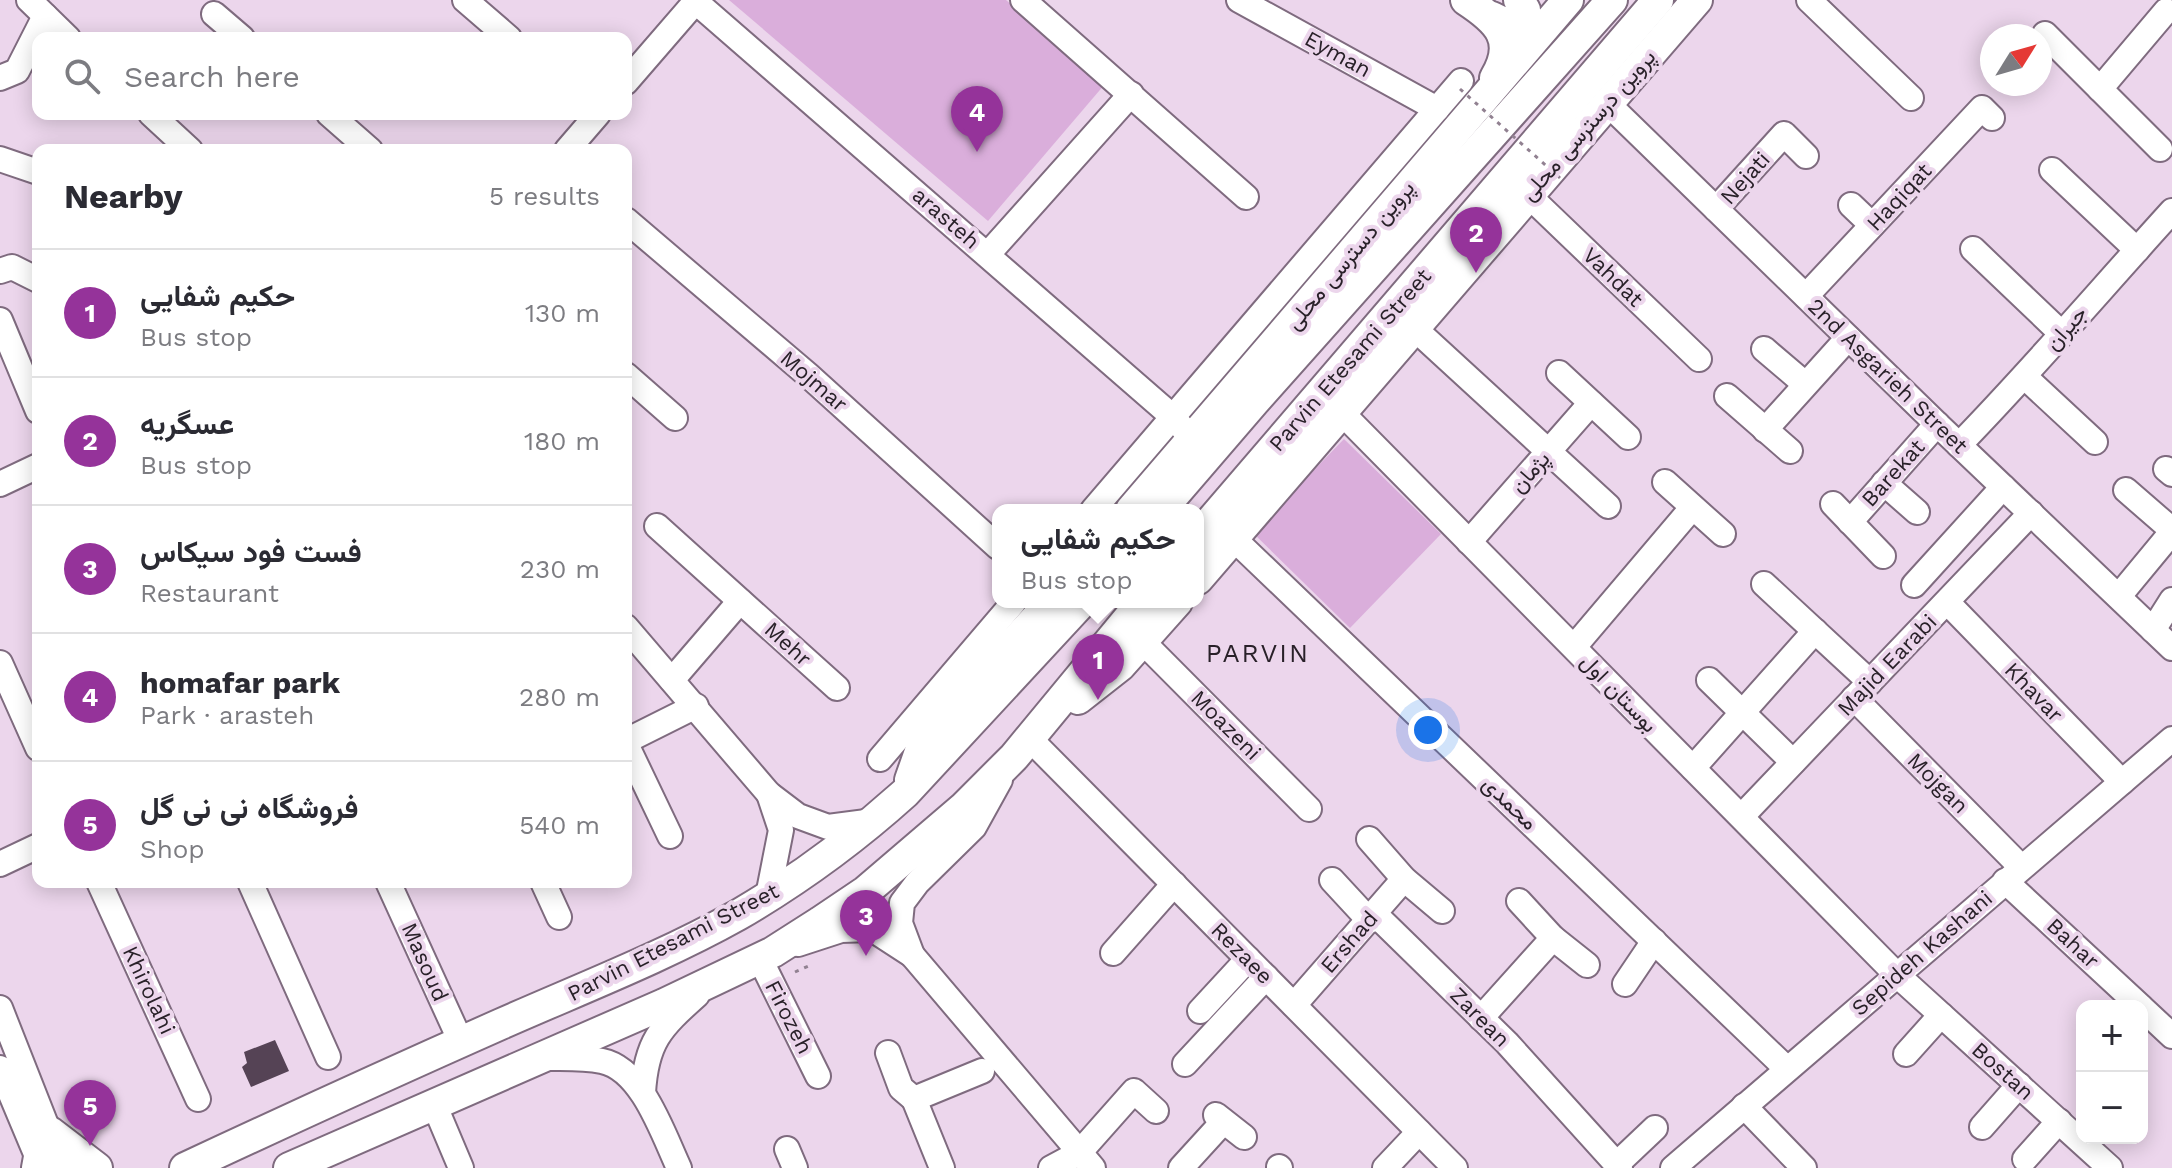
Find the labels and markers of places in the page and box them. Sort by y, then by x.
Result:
pin: 4 [951,86,1003,152]
pin: 2 [1450,207,1502,273]
pin: 1 [1072,634,1124,700]
pin: 3 [840,890,892,956]
pin: 5 [64,1080,116,1146]

